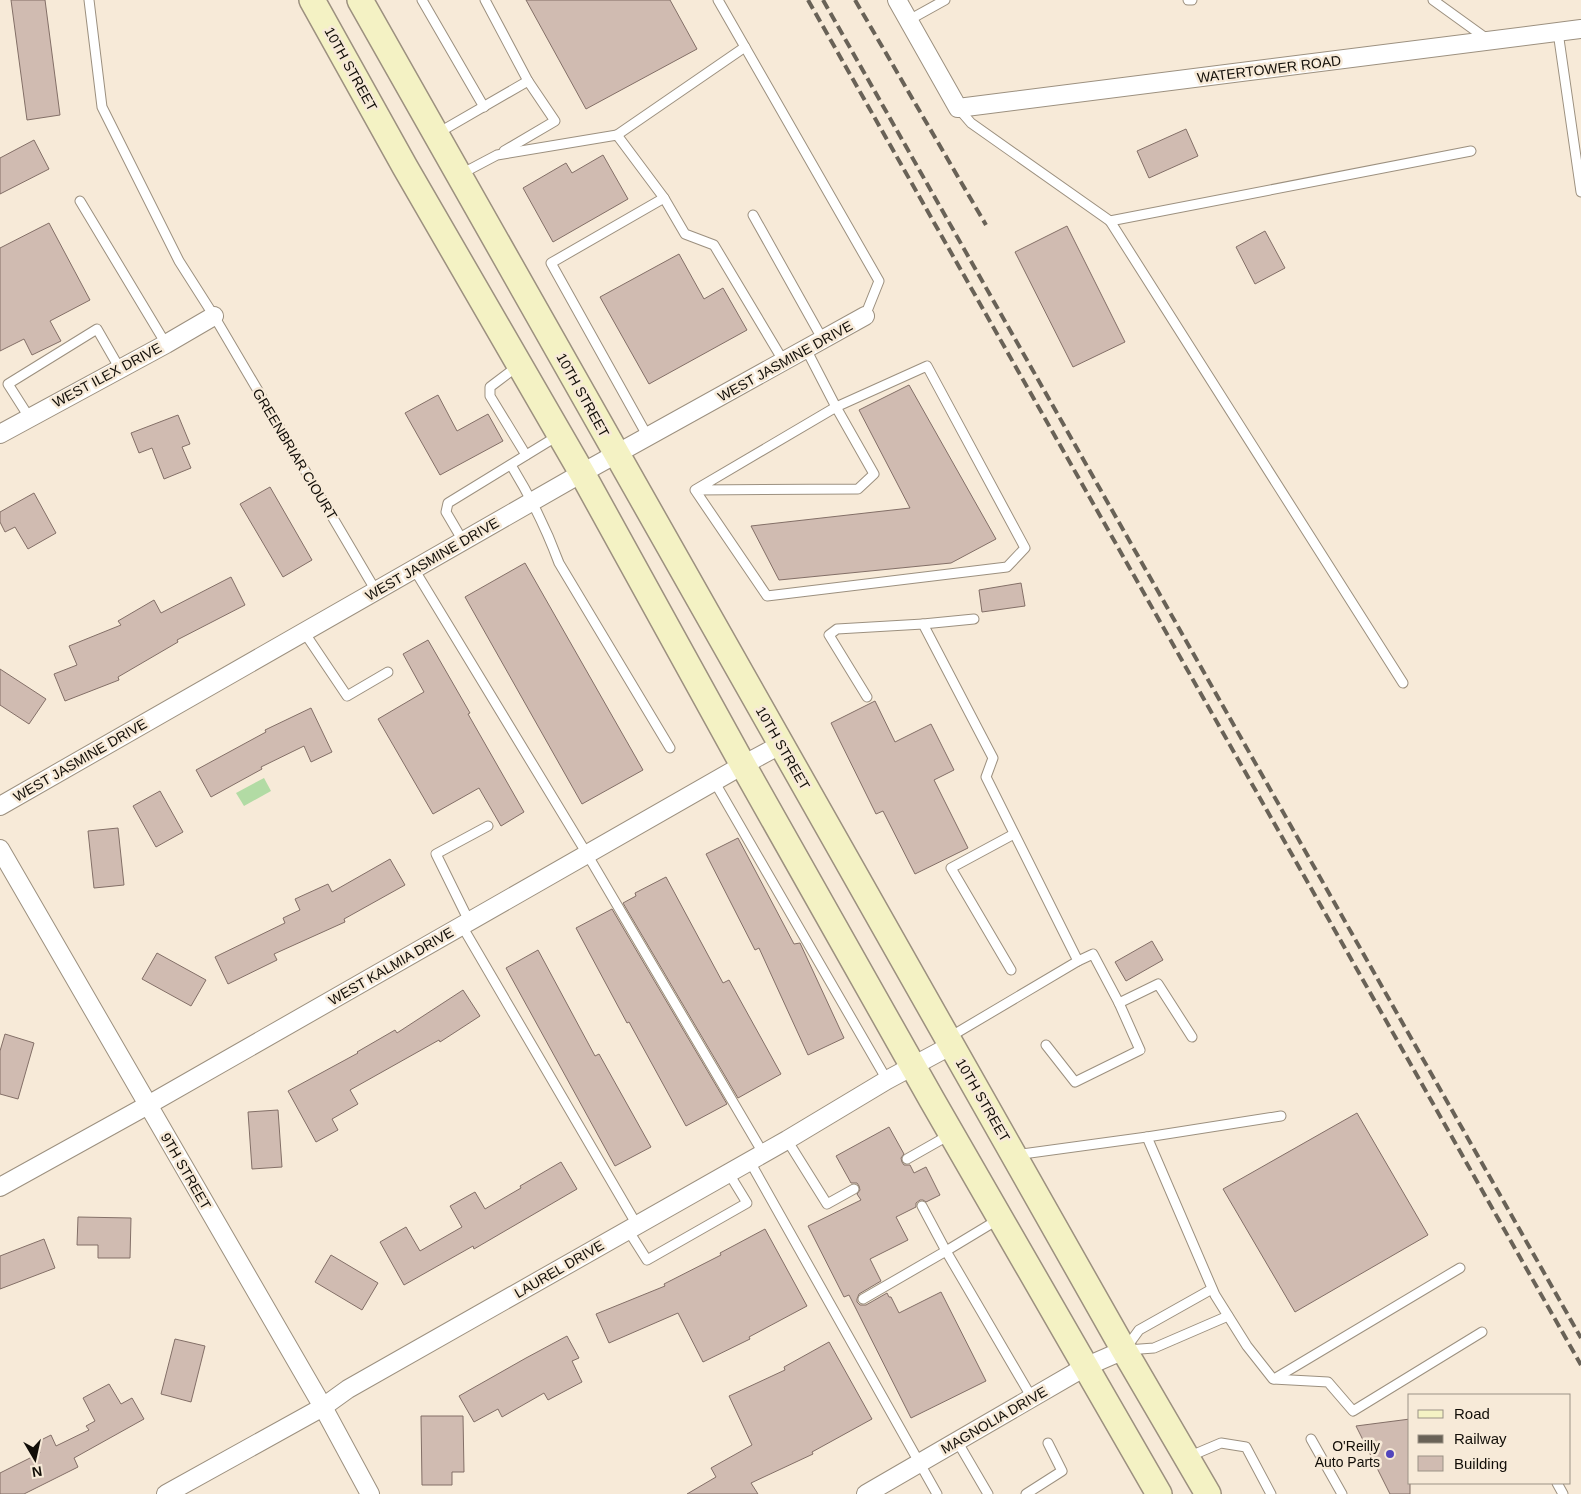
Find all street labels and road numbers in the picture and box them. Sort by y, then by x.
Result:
street label: 10TH STREET [321,24,381,114]
street label: WATERTOWER ROAD [1196,52,1342,86]
street label: WEST JASMINE DRIVE [715,317,855,405]
street label: WEST ILEX DRIVE [50,340,164,410]
street label: 10TH STREET [553,350,613,440]
street label: GREENBRIAR CIOURT [250,386,341,523]
street label: WEST JASMINE DRIVE [362,514,502,604]
street label: 10TH STREET [753,704,813,793]
street label: WEST JASMINE DRIVE [10,715,150,805]
street label: WEST KALMIA DRIVE [326,924,456,1008]
street label: 10TH STREET [953,1056,1013,1145]
street label: 9TH STREET [158,1130,215,1212]
street label: LAUREL DRIVE [511,1237,607,1301]
street label: MAGNOLIA DRIVE [938,1383,1050,1457]

